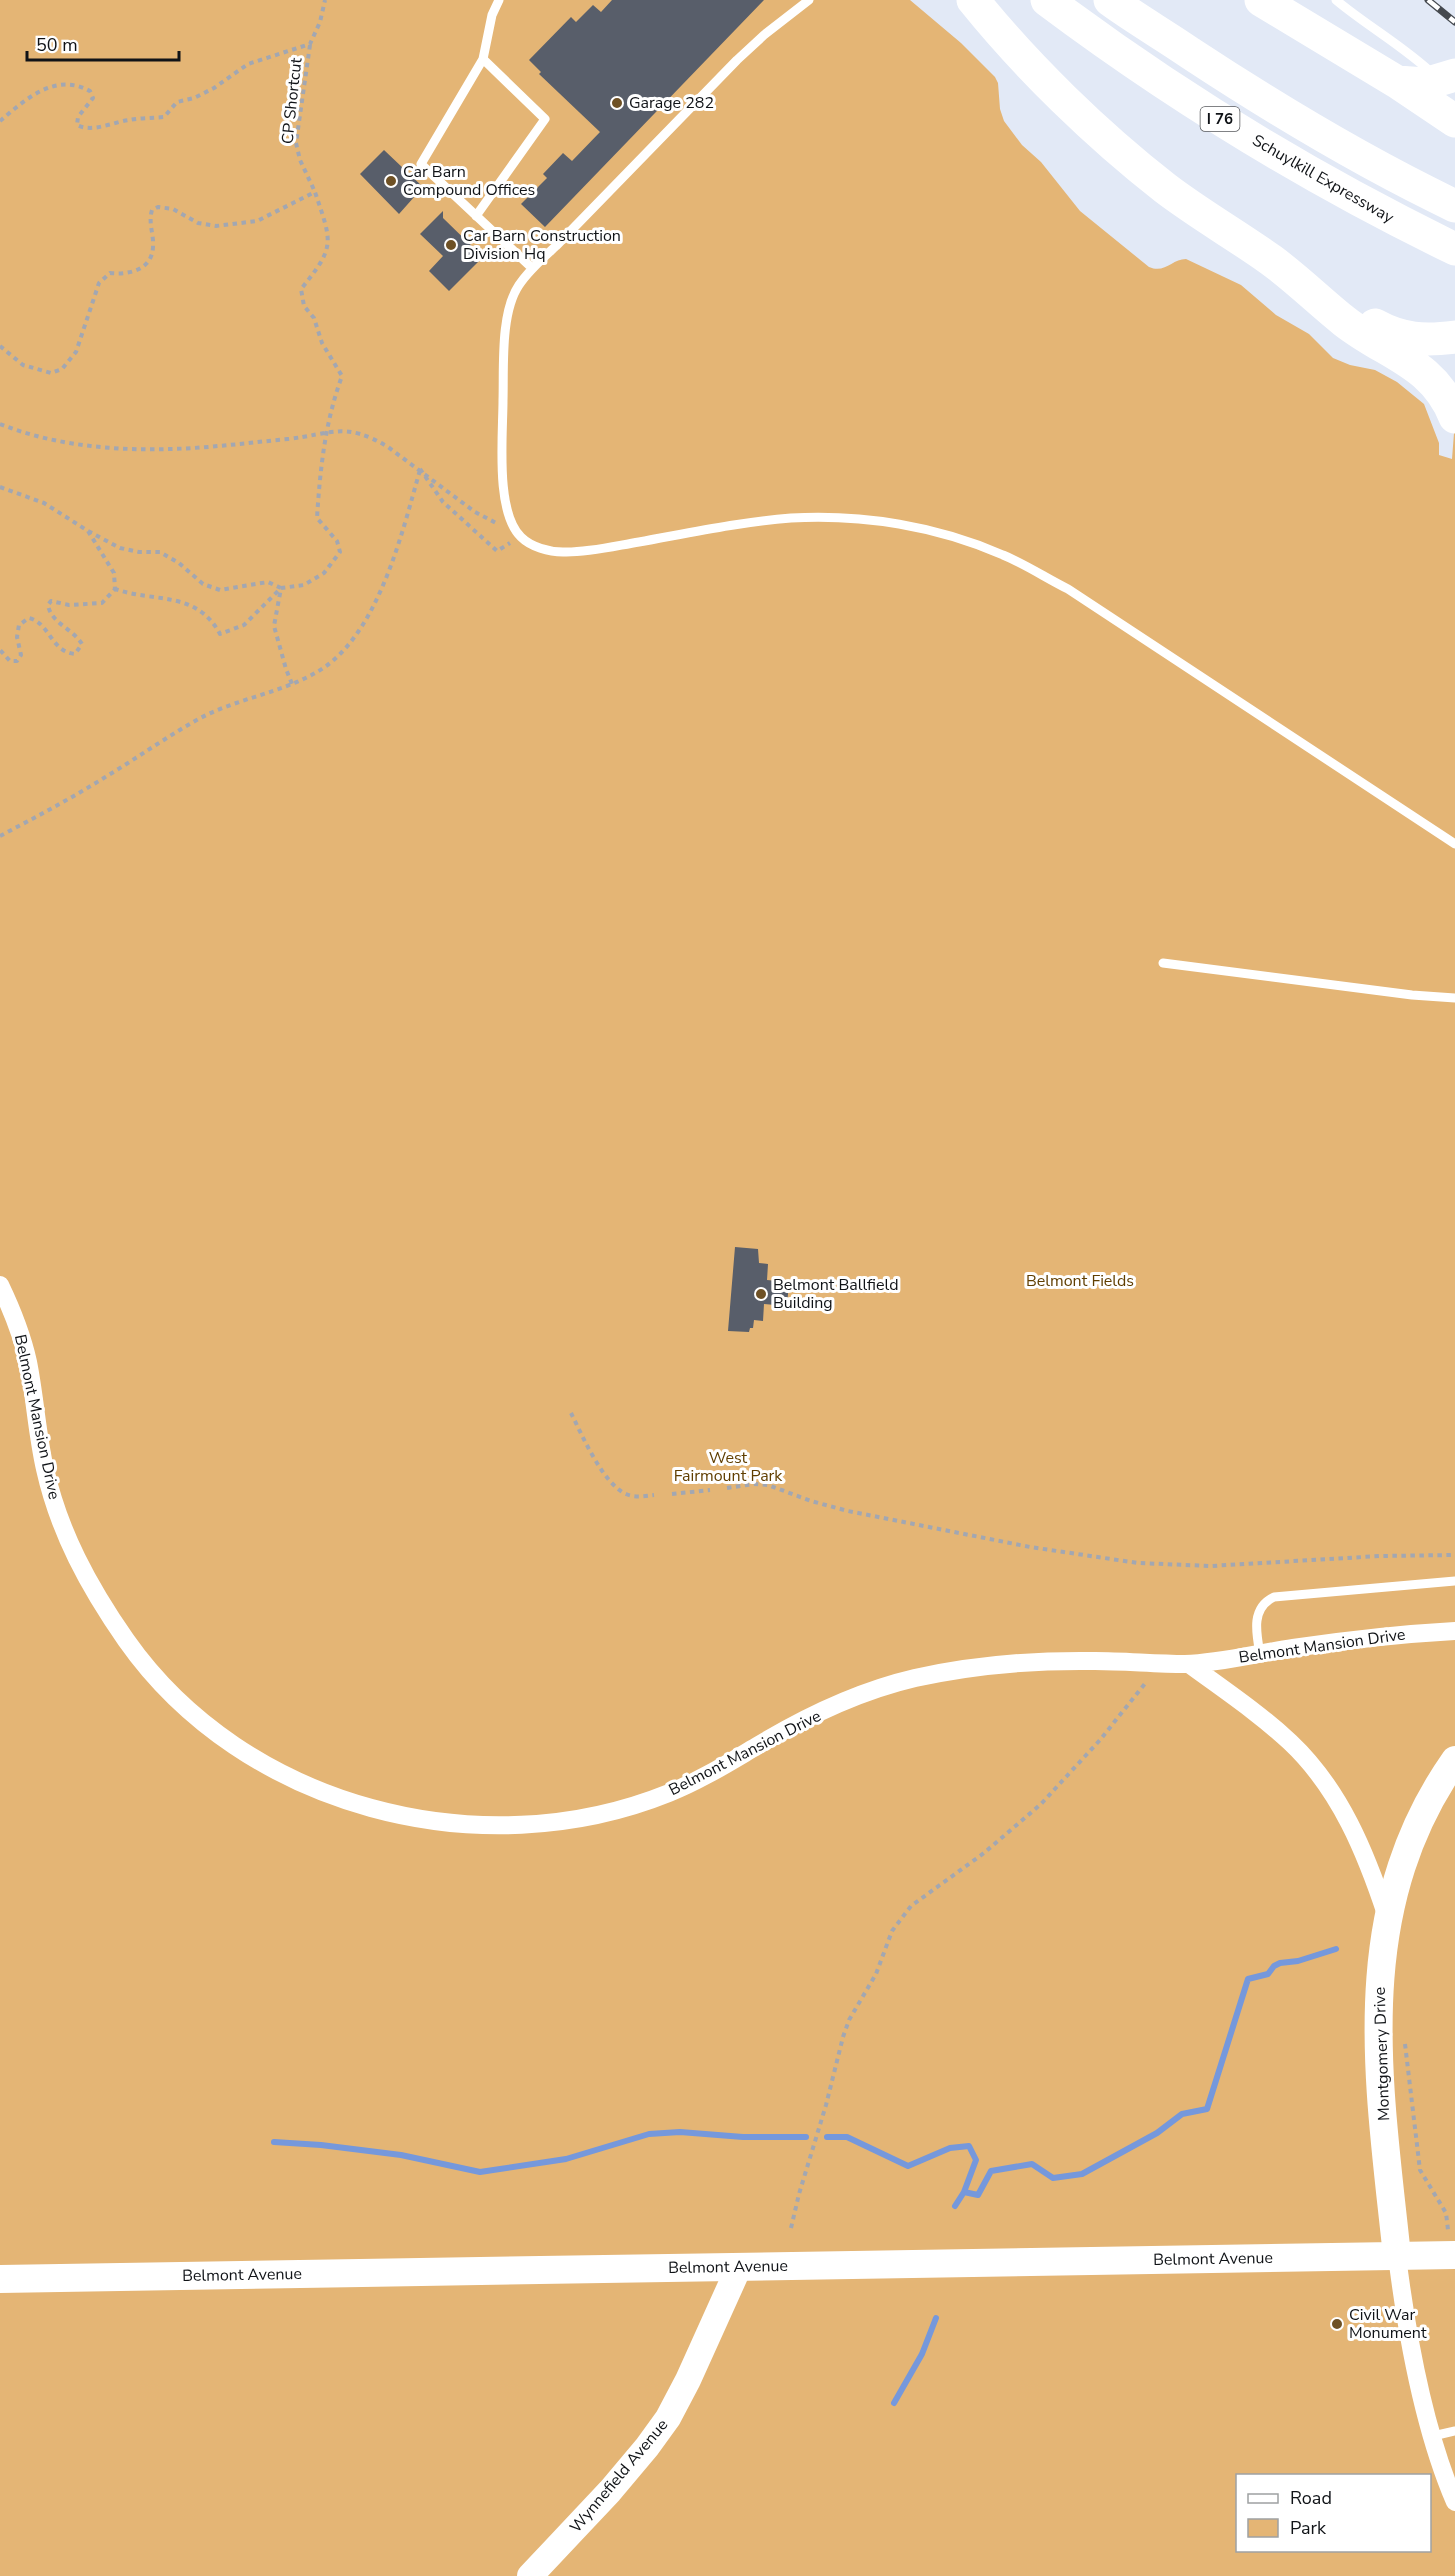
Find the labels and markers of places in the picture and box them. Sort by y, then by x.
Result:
place label: Garage 282 [629,92,714,114]
marker: Garage 282 [610,96,624,110]
place label: Car Barn Compound Offices [403,161,535,201]
marker: Car Barn Compound Offices [384,174,398,188]
place label: Car Barn Construction Division Hq [463,225,621,265]
marker: Car Barn Construction Division Hq [444,238,458,252]
place label: Belmont Ballfield Building [773,1274,899,1314]
marker: Belmont Ballfield Building [754,1287,768,1301]
place label: Civil War Monument [1349,2304,1427,2344]
marker: Civil War Monument [1330,2317,1344,2331]

